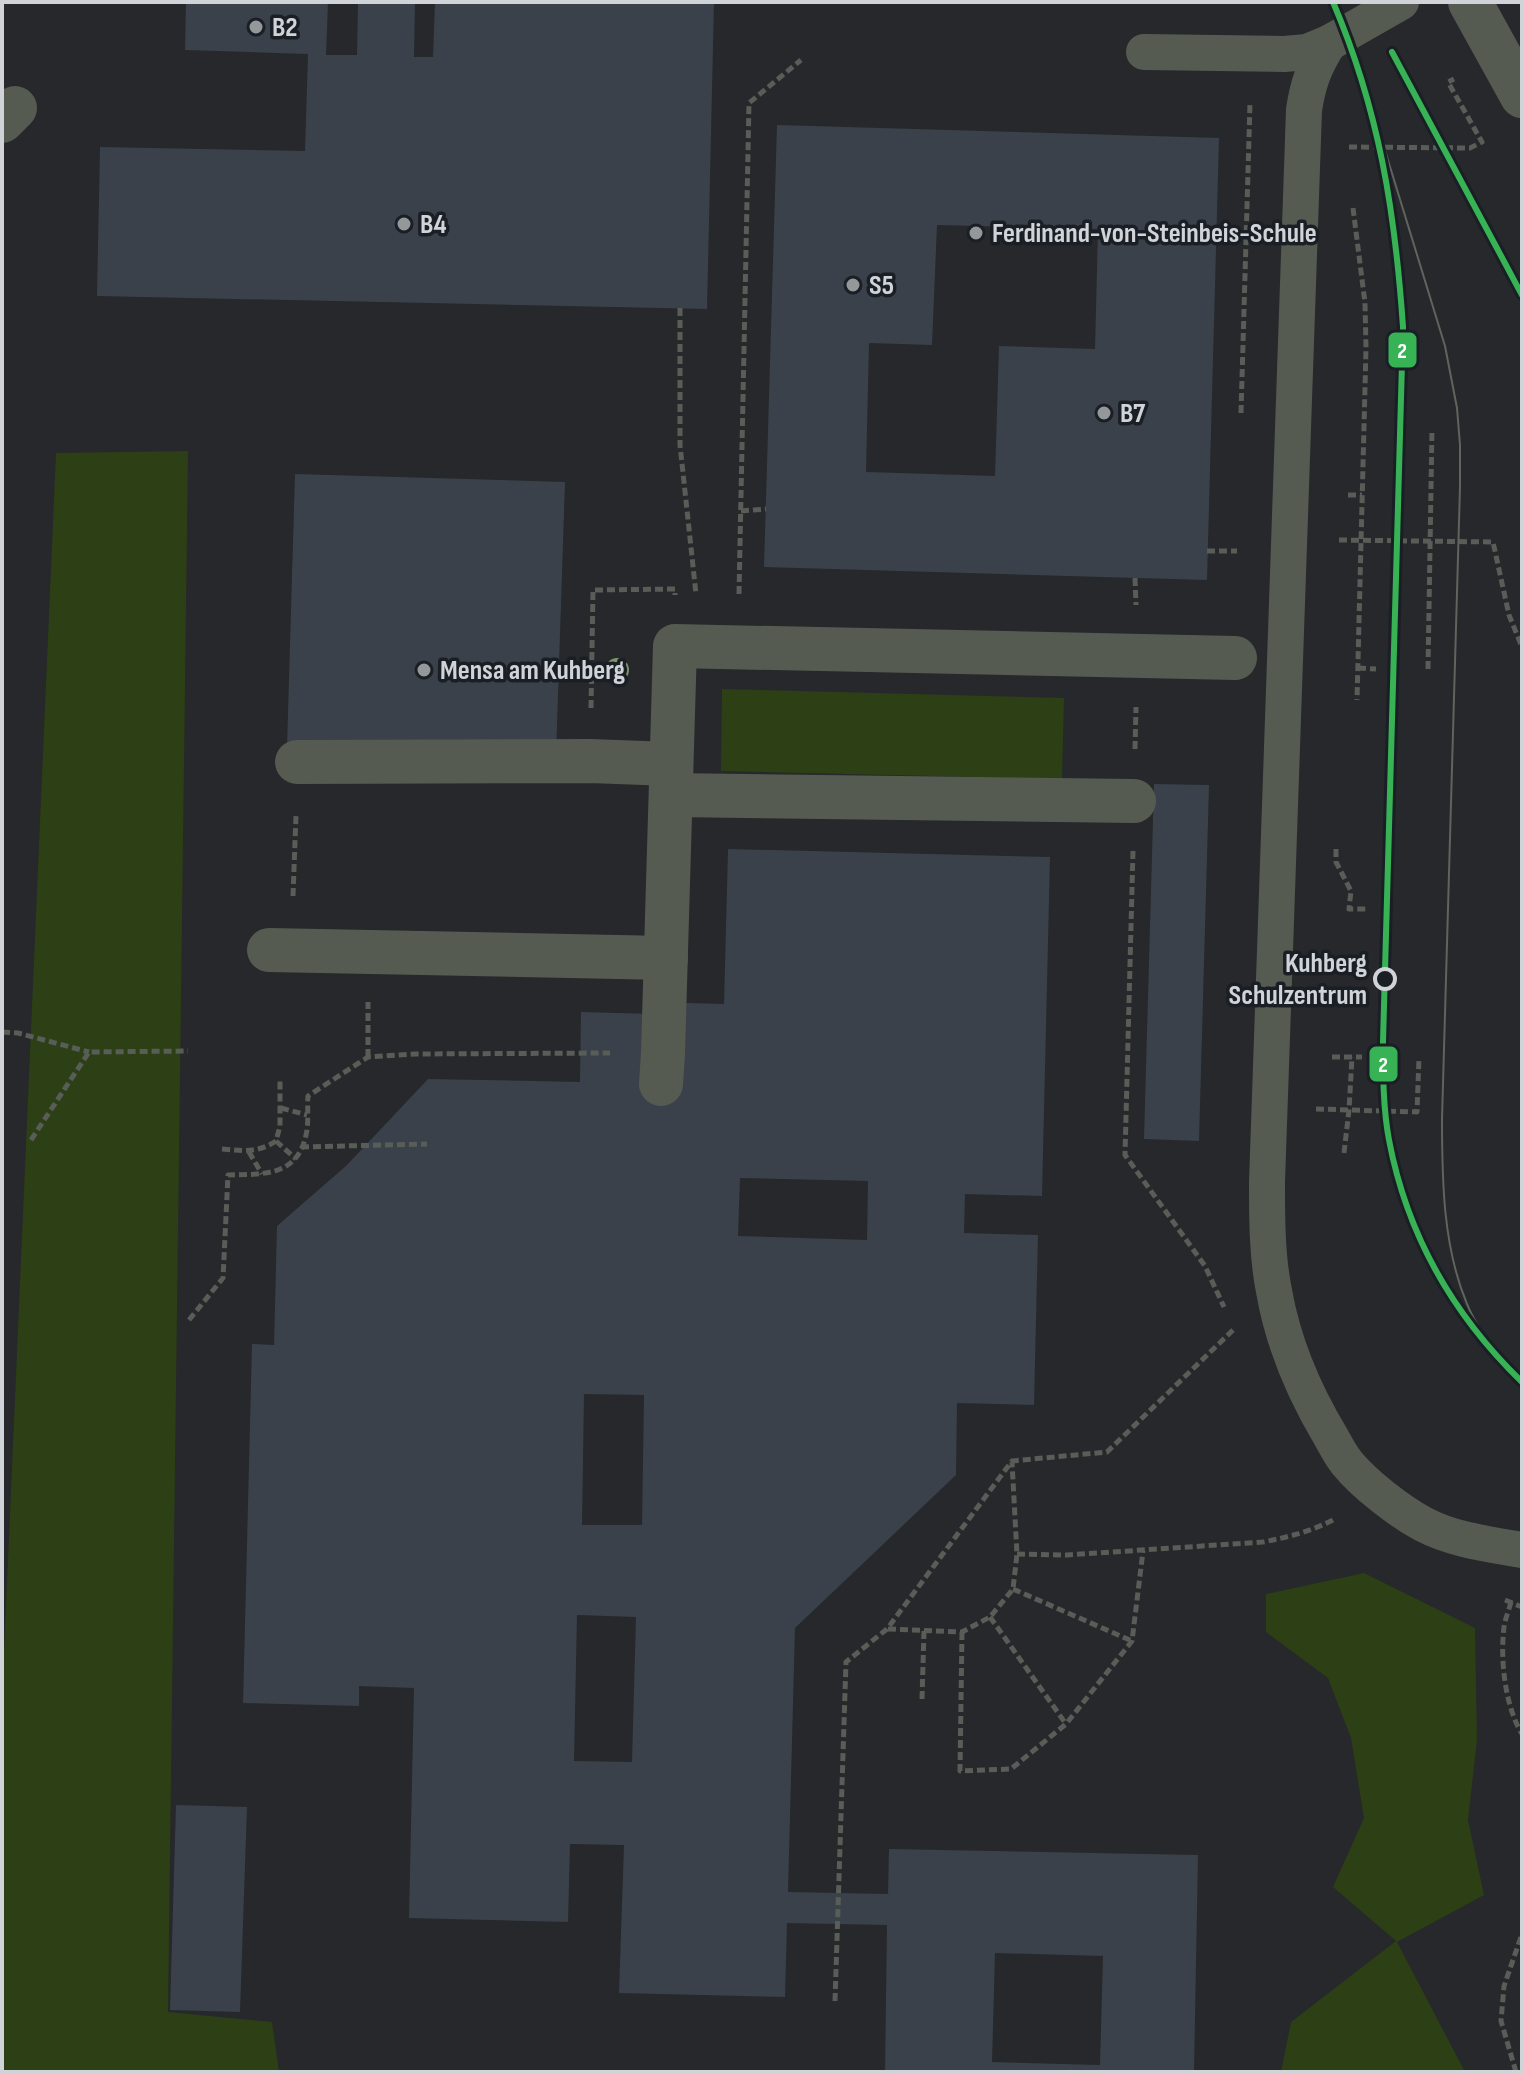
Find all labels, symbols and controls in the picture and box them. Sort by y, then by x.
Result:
place label: B2 [272,11,298,44]
marker: B2 [247,18,265,36]
place label: B4 [420,208,447,241]
marker: B4 [395,215,413,233]
place label: Ferdinand-von-Steinbeis-Schule [992,217,1317,250]
marker: Ferdinand-von-Steinbeis-Schule [967,224,985,242]
place label: S5 [869,269,894,302]
marker: S5 [844,276,862,294]
line badge: 2 [1387,331,1418,369]
text: 2 [1397,338,1407,365]
place label: B7 [1120,397,1146,430]
marker: B7 [1095,404,1113,422]
place label: Mensa am Kuhberg [440,654,625,687]
marker: Mensa am Kuhberg [415,661,433,679]
place label: Kuhberg Schulzentrum [1229,947,1367,1012]
marker: Kuhberg Schulzentrum [1374,968,1396,990]
line badge: 2 [1368,1045,1399,1083]
text: 2 [1378,1052,1388,1079]

